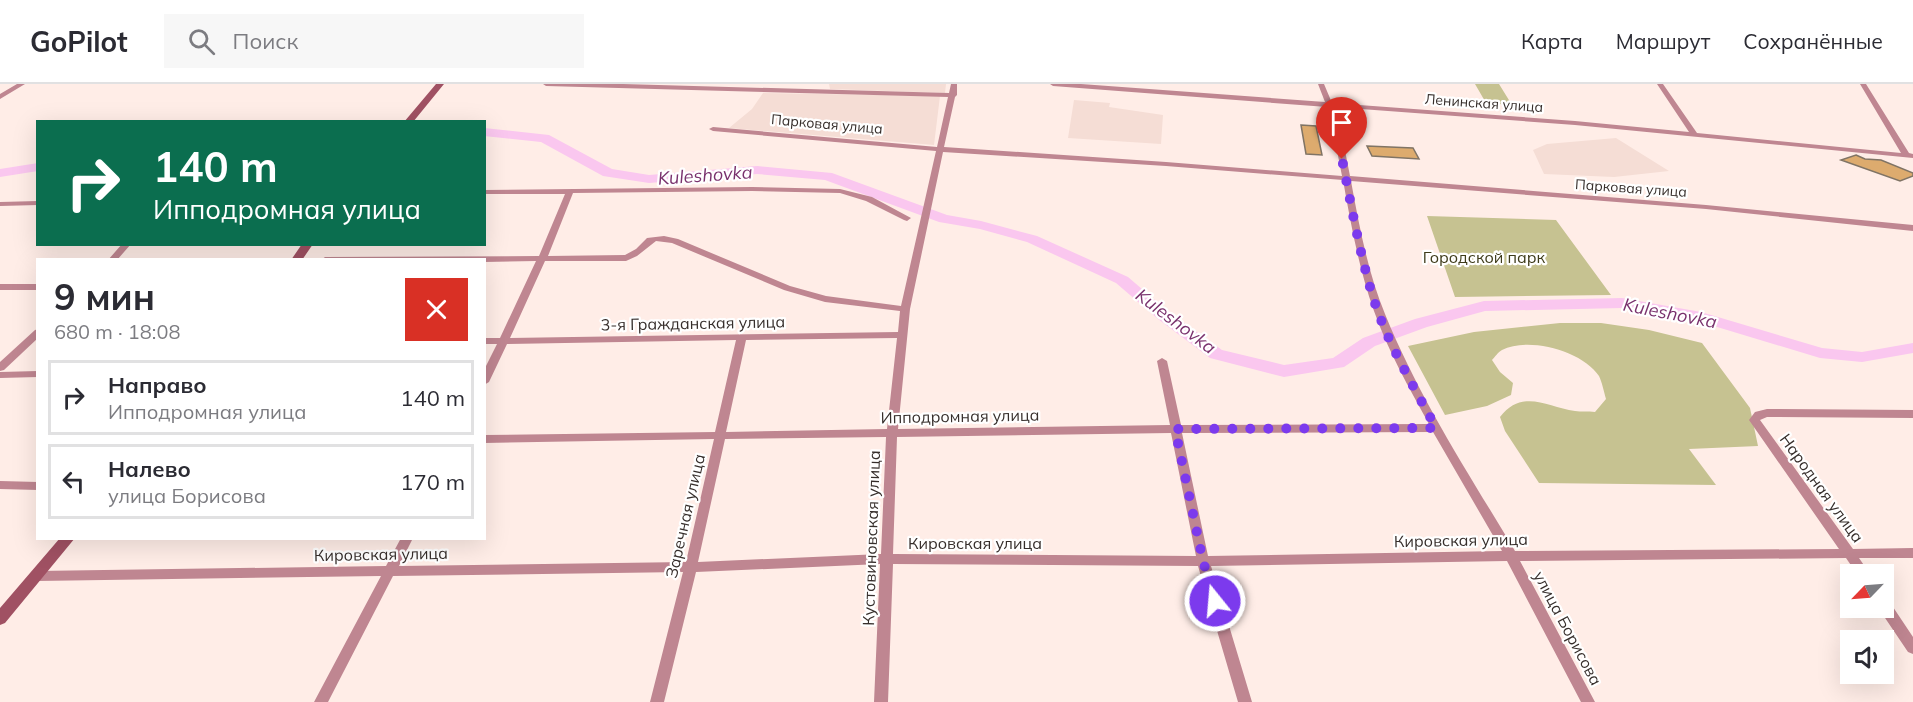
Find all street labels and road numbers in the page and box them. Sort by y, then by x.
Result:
street label: Ленинская улица [1424,90,1544,116]
street label: Парковая улица [770,110,884,138]
street label: Парковая улица [1575,175,1687,201]
street label: 3-я Гражданская улица [601,311,785,335]
street label: Ипподромная улица [880,405,1040,427]
street label: Народная улица [1776,430,1868,546]
street label: Кустовиновская улица [858,450,884,626]
street label: Заречная улица [661,452,709,580]
street label: Кировская улица [1394,529,1528,551]
street label: Кировская улица [908,533,1042,553]
street label: Кировская улица [314,543,448,565]
street label: улица Борисова [1530,568,1606,688]

